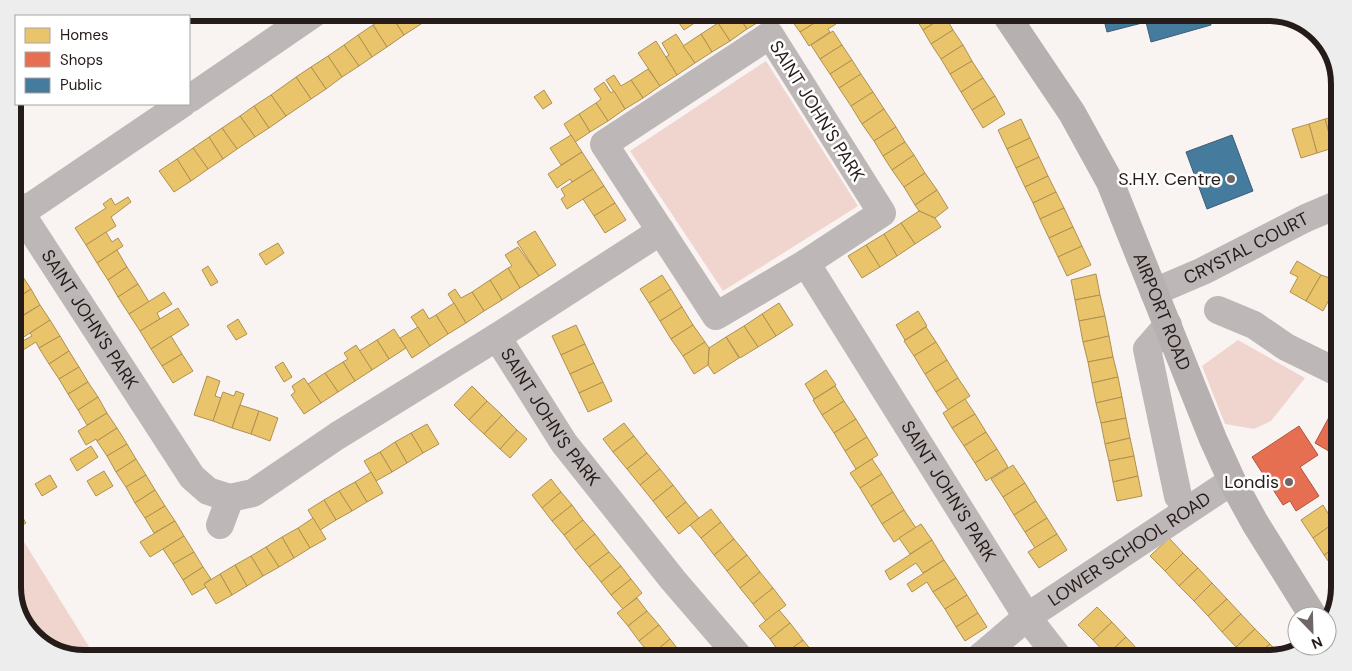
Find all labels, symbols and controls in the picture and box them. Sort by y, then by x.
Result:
legend [15,15,190,105]
text: Homes [60,25,109,45]
street label: SAINT JOHN'S PARK [764,36,870,186]
text: Shops [60,50,103,70]
text: Public [60,75,102,95]
place label: S.H.Y. Centre [1118,167,1221,191]
marker: S.H.Y. Centre [1225,173,1237,185]
street label: CRYSTAL COURT [1180,207,1313,290]
street label: SAINT JOHN'S PARK [36,245,144,394]
street label: AIRPORT ROAD [1128,249,1196,374]
street label: SAINT JOHN'S PARK [495,343,606,491]
street label: SAINT JOHN'S PARK [895,416,1002,567]
place label: Londis [1224,470,1279,494]
marker: Londis [1283,476,1295,488]
street label: LOWER SCHOOL ROAD [1043,486,1216,612]
north arrow [1287,606,1337,656]
text: N [1309,633,1325,653]

